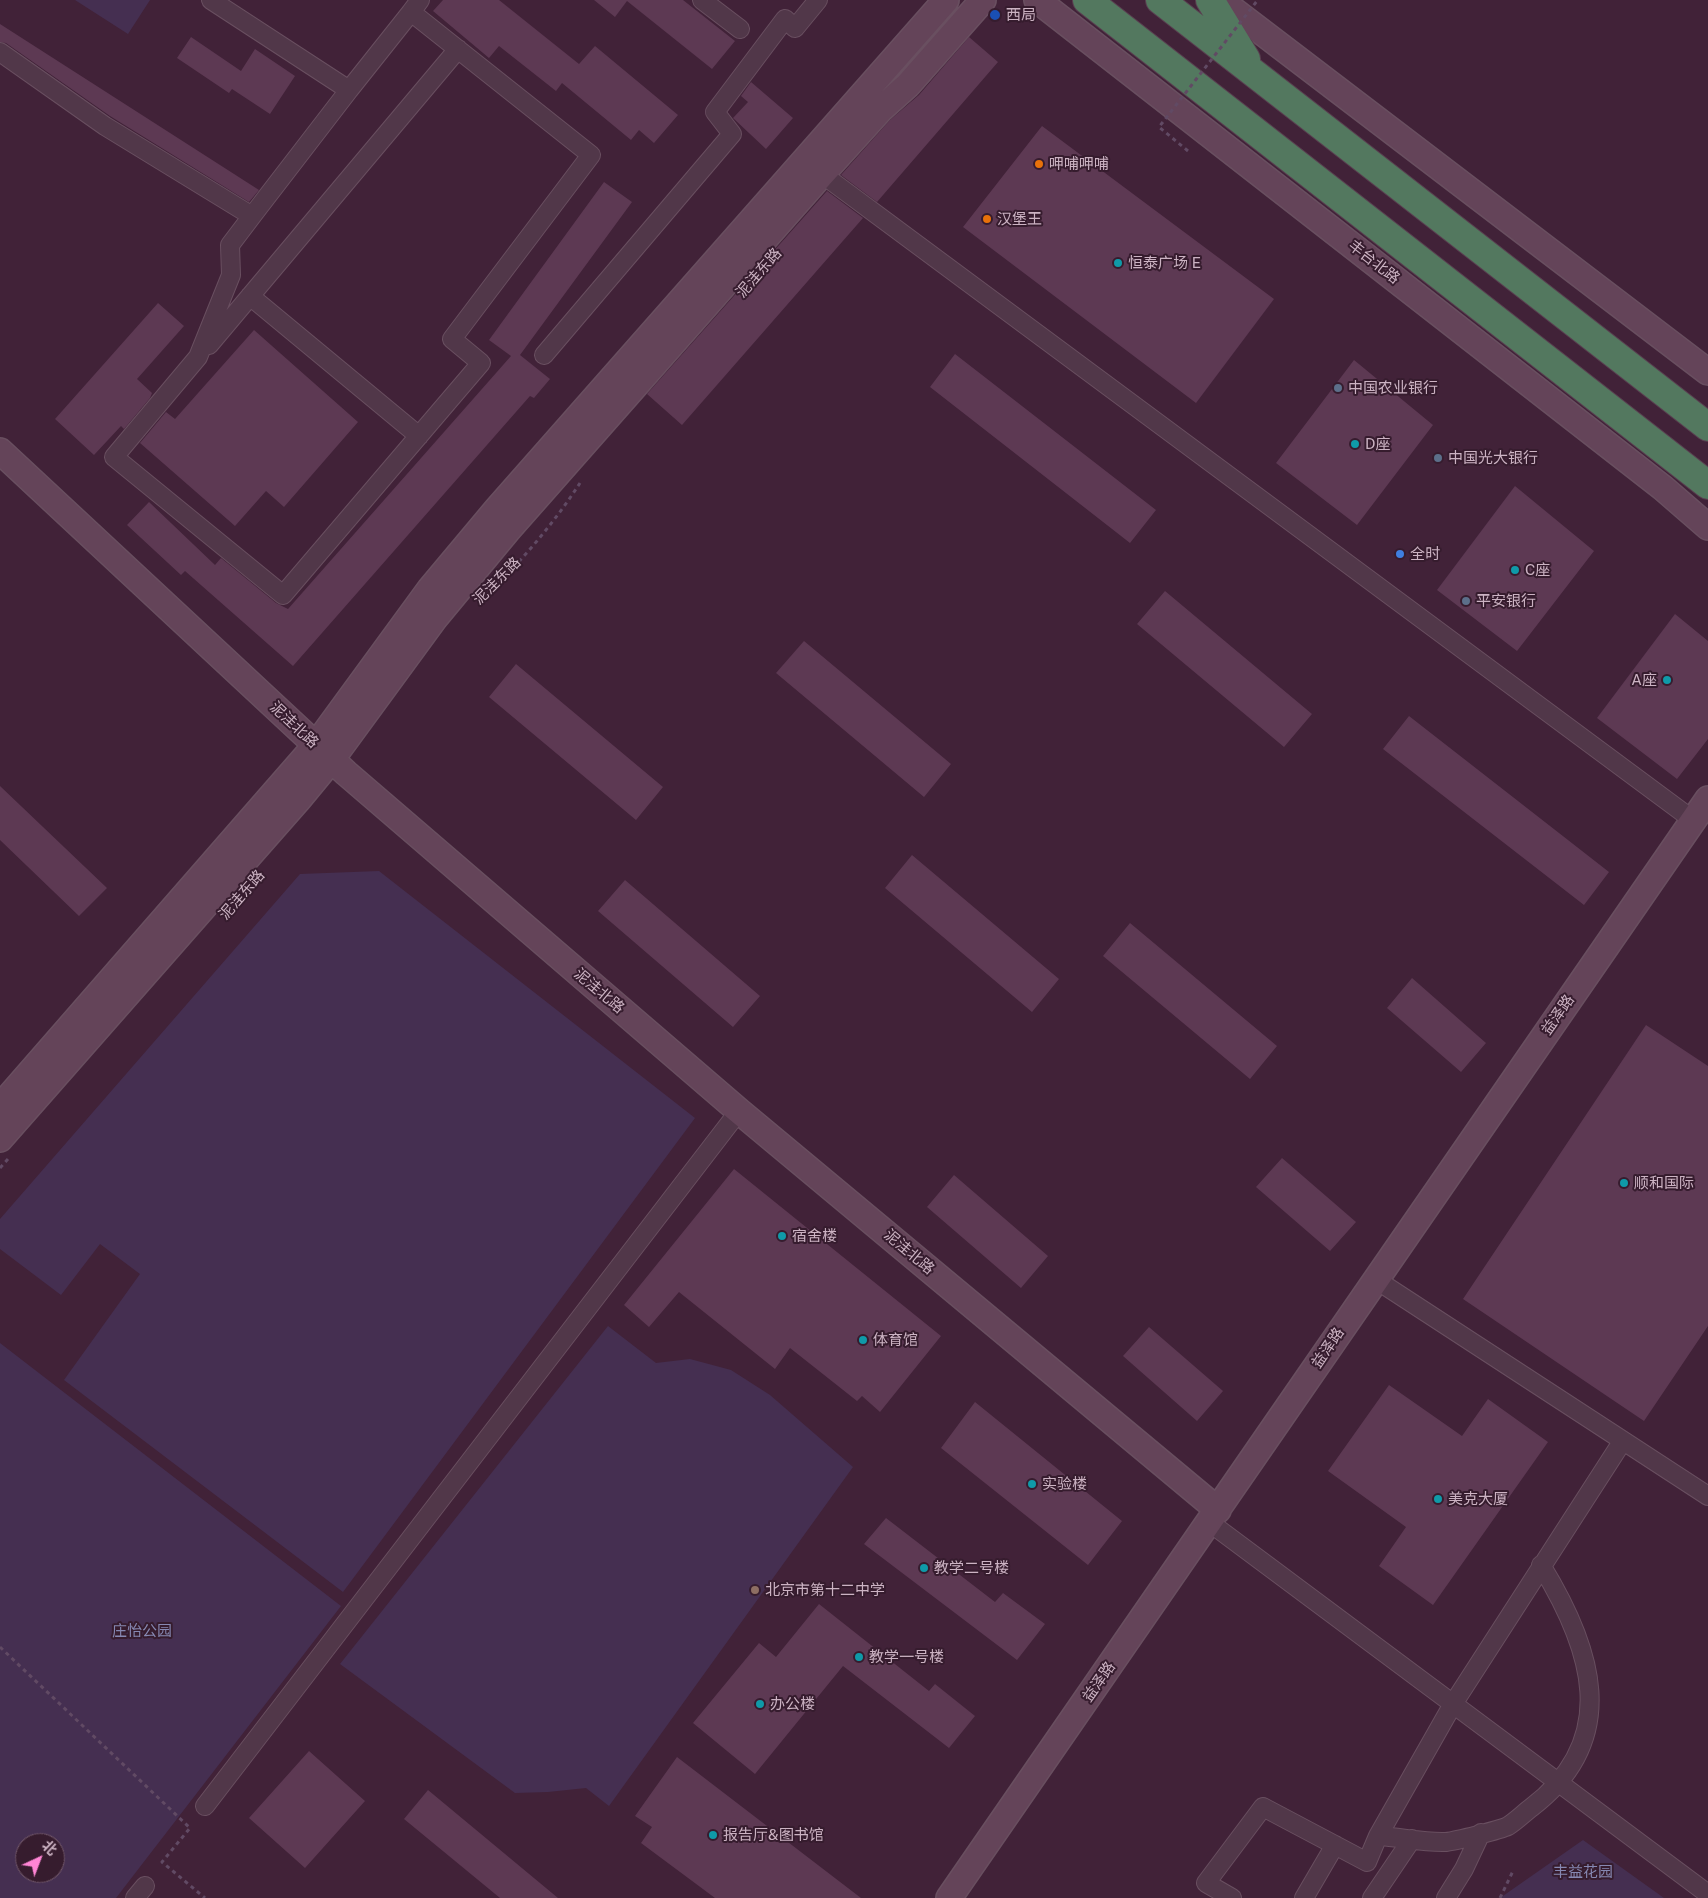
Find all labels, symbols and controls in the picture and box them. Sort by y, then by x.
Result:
place label: 西局 [1006,6,1036,24]
marker: 西局 [988,8,1002,22]
place label: 呷哺呷哺 [1049,155,1109,173]
marker: 呷哺呷哺 [1033,158,1045,170]
place label: 汉堡王 [997,210,1042,228]
marker: 汉堡王 [981,213,993,225]
street label: 丰台北路 [1345,236,1403,288]
street label: 泥洼东路 [733,244,785,302]
place label: 恒泰广场 E [1128,254,1201,272]
marker: 恒泰广场 E [1112,257,1124,269]
place label: 中国农业银行 [1348,379,1438,397]
marker: 中国农业银行 [1332,382,1344,394]
place label: D座 [1365,435,1390,453]
marker: D座 [1349,438,1361,450]
place label: 中国光大银行 [1448,449,1538,467]
marker: 中国光大银行 [1432,452,1444,464]
place label: 全时 [1410,545,1440,563]
marker: 全时 [1394,548,1406,560]
street label: 泥洼东路 [469,553,525,609]
place label: C座 [1525,561,1550,579]
marker: C座 [1509,564,1521,576]
place label: 平安银行 [1476,592,1536,610]
marker: 平安银行 [1460,595,1472,607]
place label: A座 [1631,671,1657,689]
marker: A座 [1661,674,1673,686]
street label: 泥洼北路 [266,698,322,752]
street label: 泥洼东路 [216,866,268,924]
street label: 泥洼北路 [570,965,628,1017]
street label: 益泽路 [1538,991,1578,1039]
place label: 顺和国际 [1634,1174,1694,1192]
marker: 顺和国际 [1618,1177,1630,1189]
street label: 泥洼北路 [880,1226,938,1278]
place label: 宿舍楼 [792,1227,837,1245]
marker: 宿舍楼 [776,1230,788,1242]
street label: 益泽路 [1308,1324,1348,1372]
place label: 体育馆 [873,1331,918,1349]
marker: 体育馆 [857,1334,869,1346]
place label: 实验楼 [1042,1475,1087,1493]
marker: 实验楼 [1026,1478,1038,1490]
place label: 美克大厦 [1448,1490,1508,1508]
marker: 美克大厦 [1432,1493,1444,1505]
place label: 教学二号楼 [934,1559,1009,1577]
marker: 教学二号楼 [918,1562,930,1574]
place label: 北京市第十二中学 [765,1581,885,1599]
marker: 北京市第十二中学 [749,1584,761,1596]
park label: 庄怡公园 [112,1622,172,1640]
place label: 教学一号楼 [869,1648,944,1666]
marker: 教学一号楼 [853,1651,865,1663]
street label: 益泽路 [1079,1658,1119,1706]
place label: 办公楼 [770,1695,815,1713]
marker: 办公楼 [754,1698,766,1710]
place label: 报告厅&图书馆 [723,1826,824,1844]
marker: 报告厅&图书馆 [707,1829,719,1841]
north arrow [15,1833,65,1883]
text: 北 [39,1837,60,1858]
park label: 丰益花园 [1553,1863,1613,1881]

